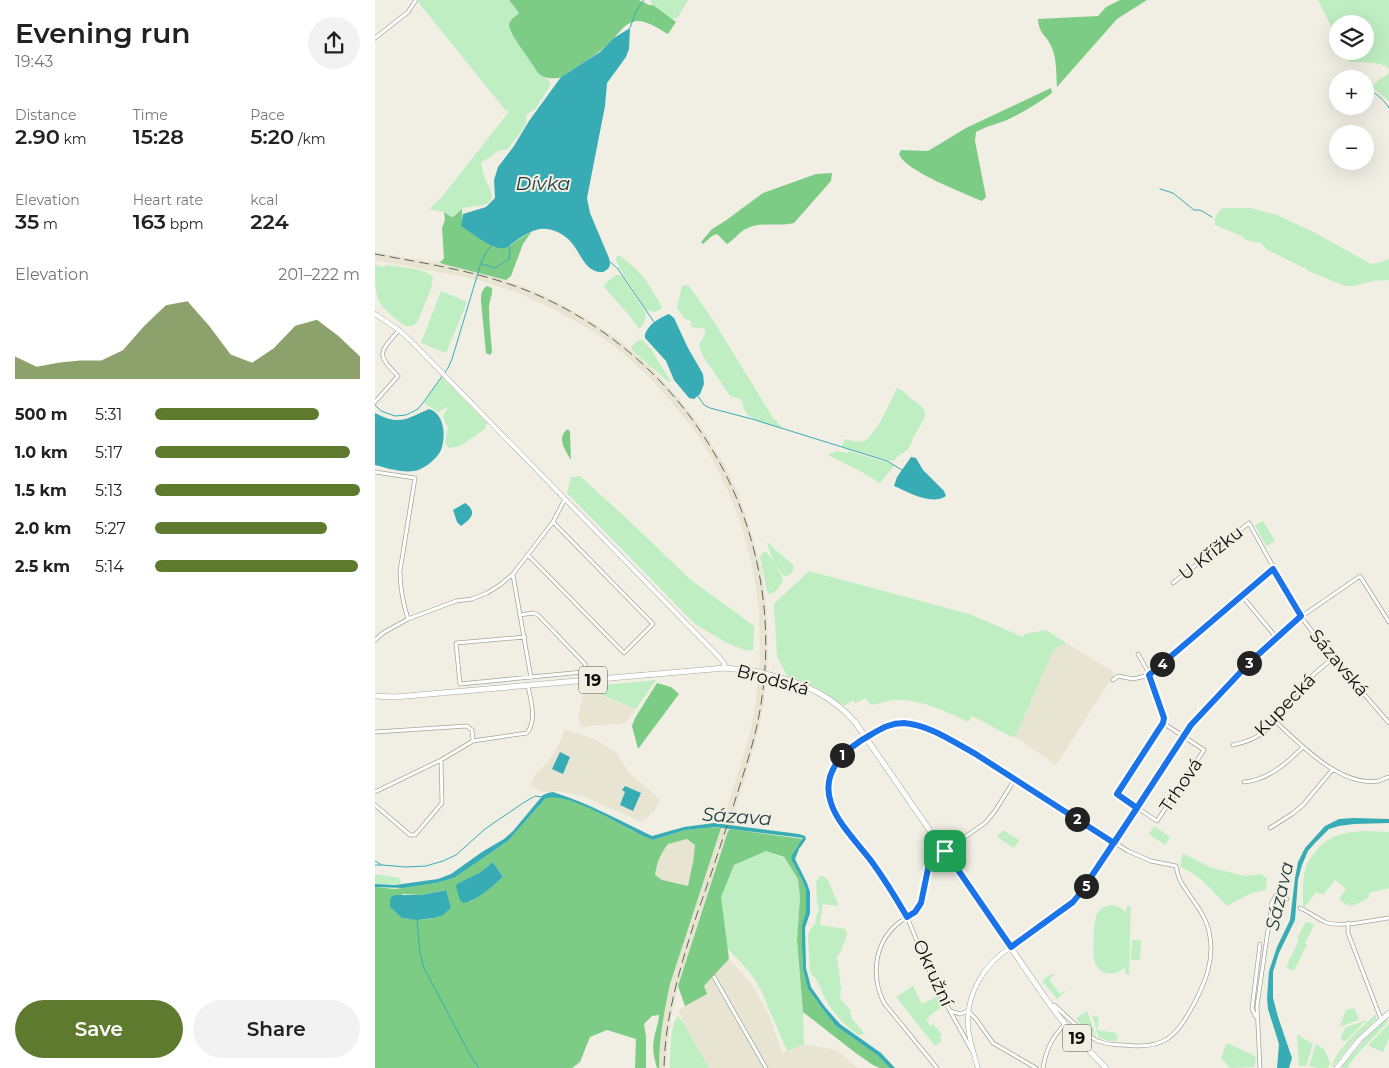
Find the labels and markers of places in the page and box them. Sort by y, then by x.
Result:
pin: 3 [1237,650,1261,676]
pin: 4 [1149,652,1175,676]
pin: 1 [829,742,855,768]
pin: 2 [1065,806,1089,832]
pin [924,830,966,872]
pin: 5 [1073,874,1099,898]

